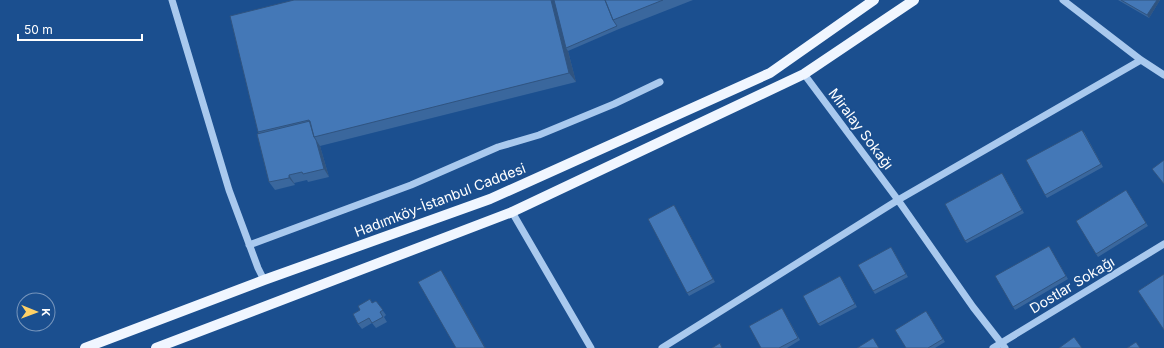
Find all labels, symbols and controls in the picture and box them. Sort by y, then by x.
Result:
scale bar [18,16,142,42]
text: 50 m [24,22,53,37]
street label: Miralay Sokağı [825,85,897,173]
street label: Hadımköy-İstanbul Caddesi [352,159,528,240]
street label: Dostlar Sokağı [1026,253,1117,317]
north arrow [16,292,56,332]
text: K [39,308,53,316]

